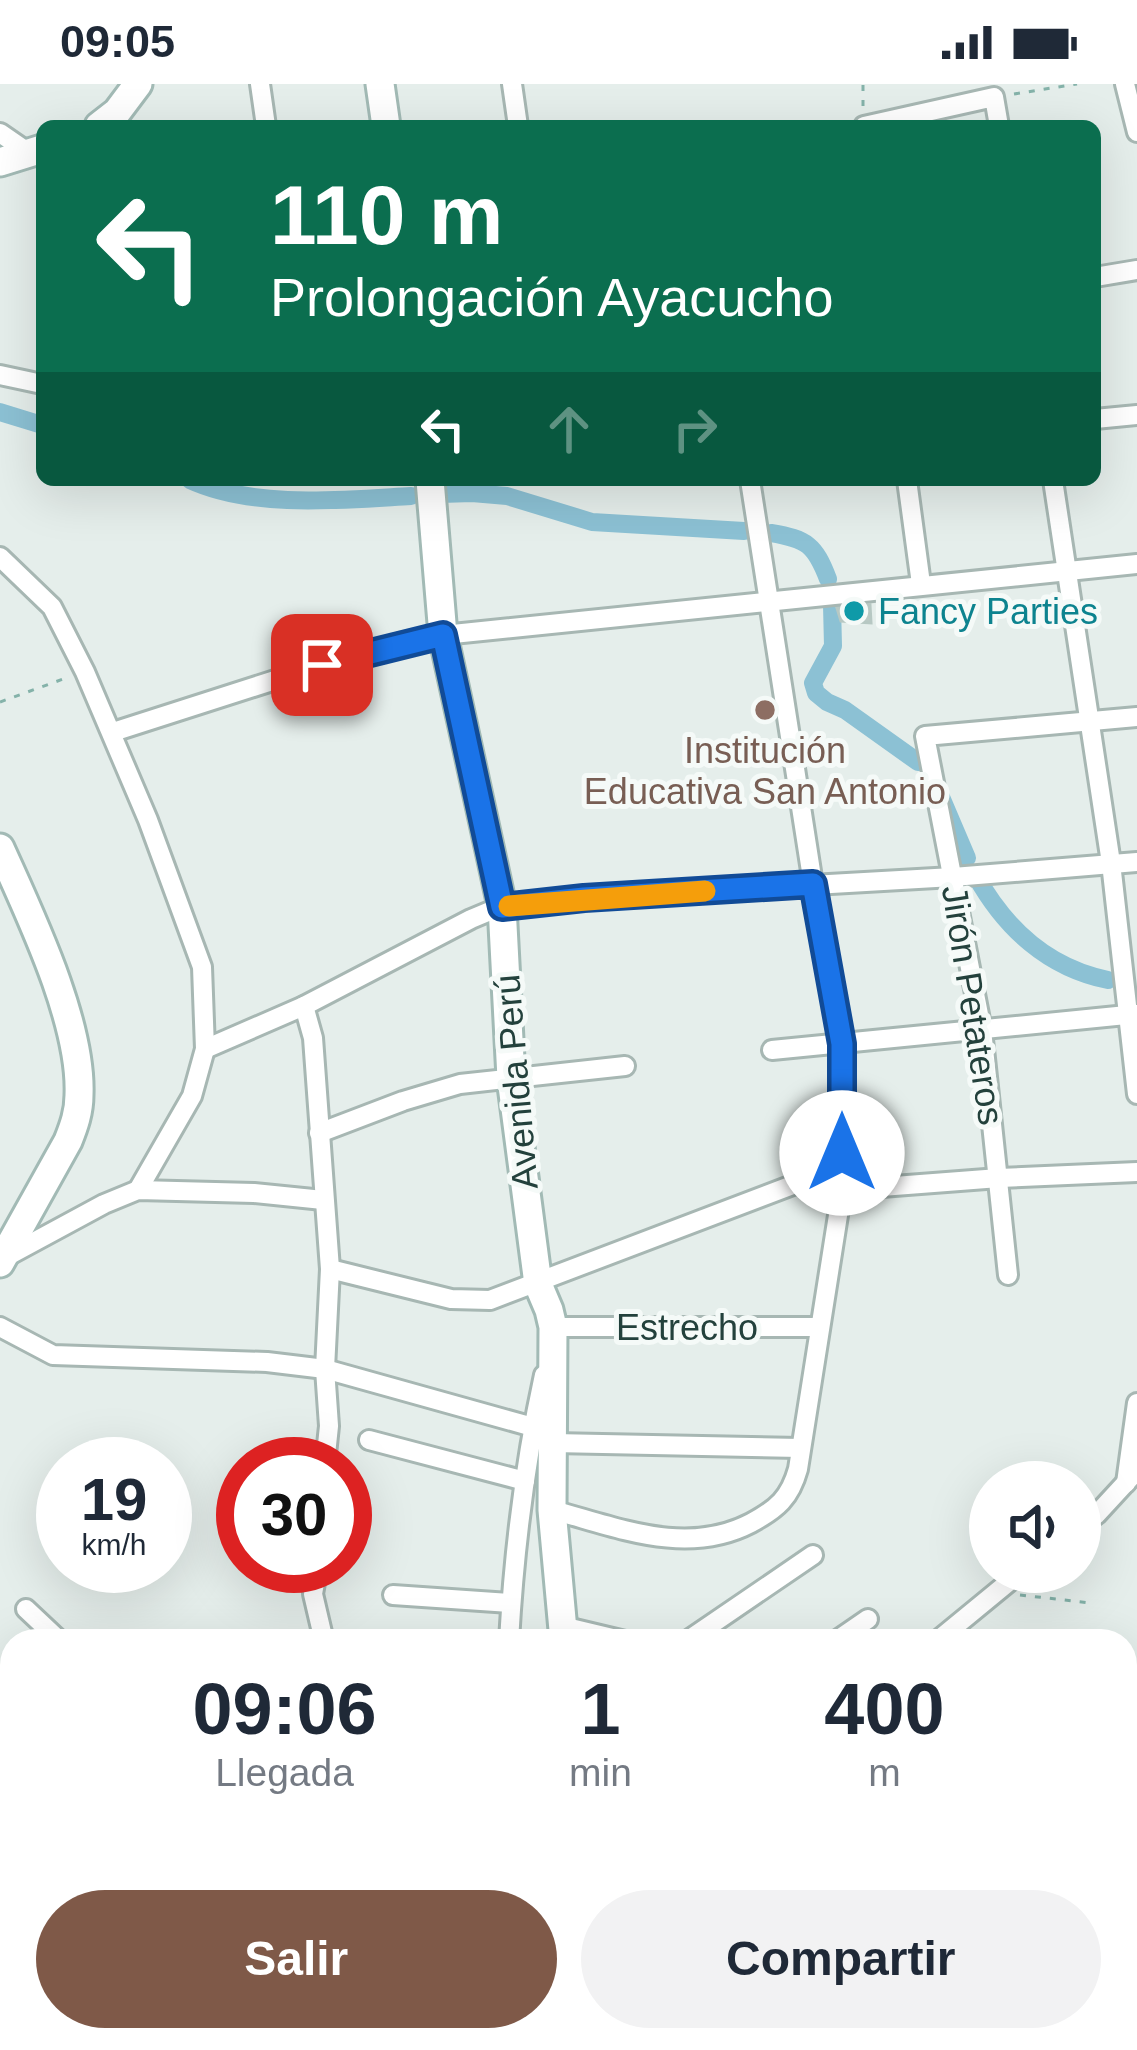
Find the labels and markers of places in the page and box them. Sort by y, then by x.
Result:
place label: Fancy Parties [878,591,1098,632]
marker: Fancy Parties [841,598,867,624]
pin [271,614,373,716]
marker: Institución Educativa San Antonio [752,697,778,723]
place label: Institución Educativa San Antonio [584,730,946,812]

